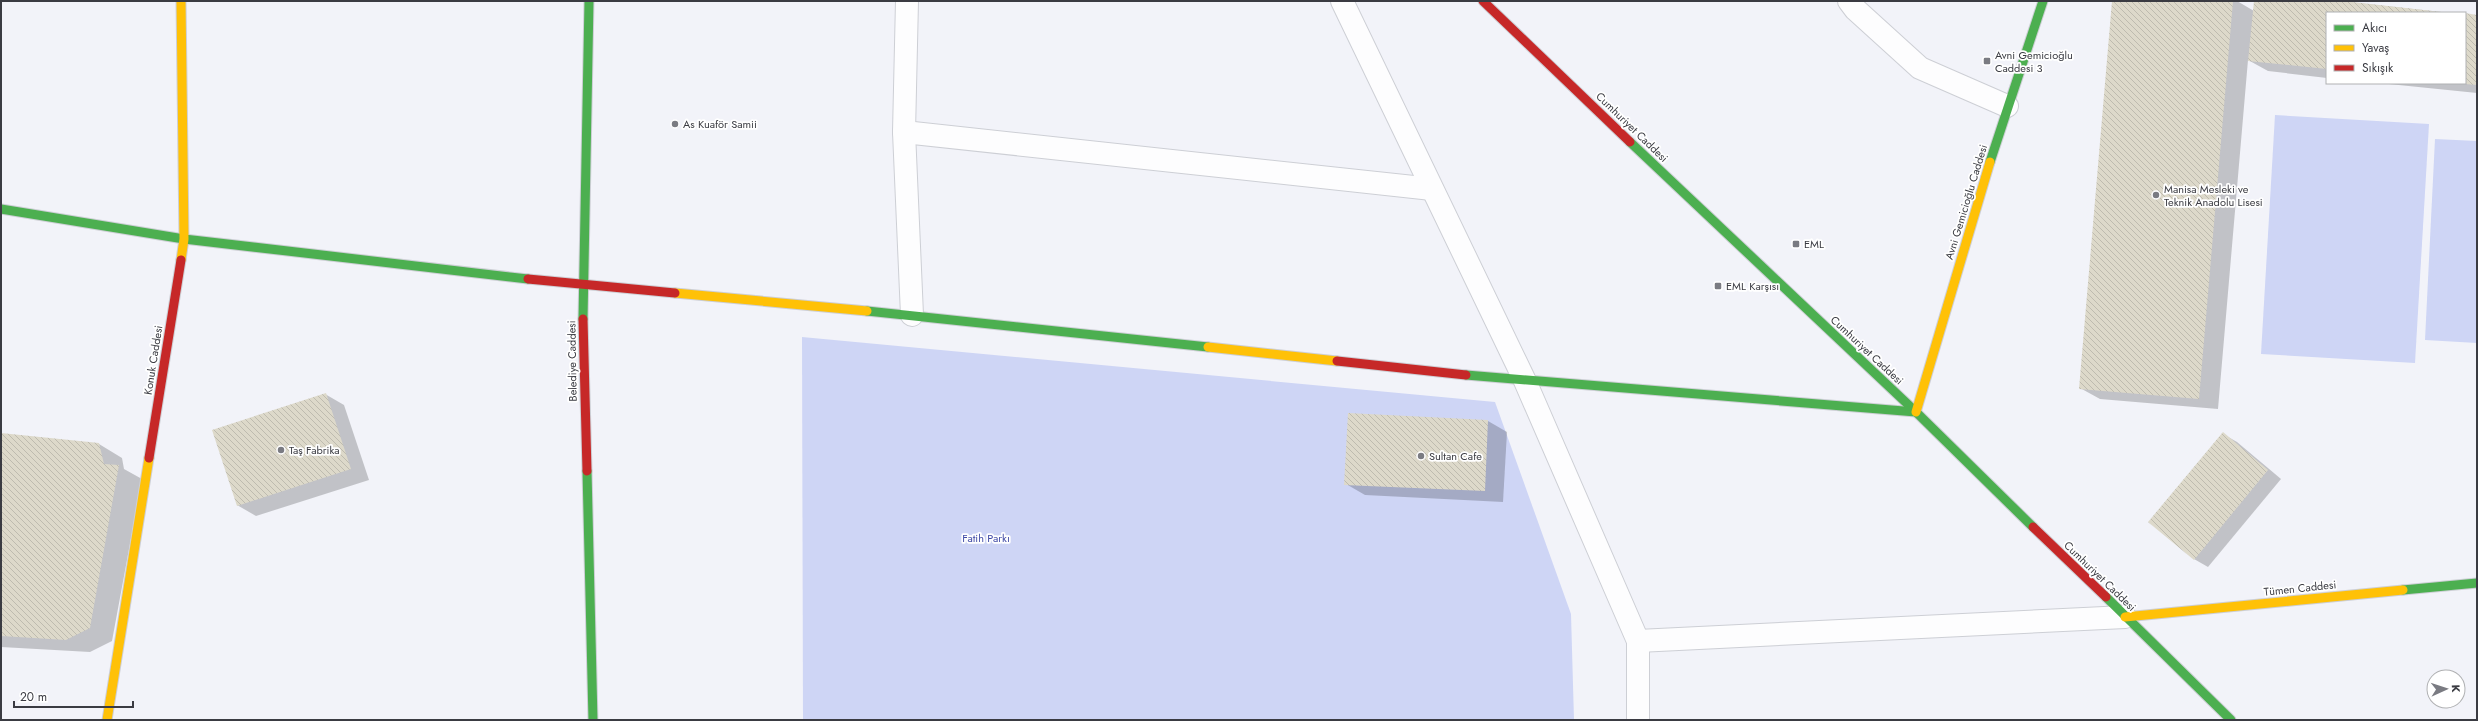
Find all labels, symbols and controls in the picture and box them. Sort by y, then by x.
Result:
legend [2326,12,2466,84]
text: Akıcı [2362,19,2387,37]
text: Yavaş [2362,39,2389,57]
place label: Avni Gemicioğlu Caddesi 3 [1995,47,2073,76]
marker: Avni Gemicioğlu Caddesi 3 [1982,56,1992,66]
text: Sıkışık [2362,59,2394,77]
street label: Cumhuriyet Caddesi [1592,88,1672,166]
place label: As Kuaför Samii [683,116,757,132]
marker: As Kuaför Samii [670,119,680,129]
street label: Avni Gemicioğlu Caddesi [1941,142,1991,261]
place label: Manisa Mesleki ve Teknik Anadolu Lisesi [2164,181,2263,210]
marker: Manisa Mesleki ve Teknik Anadolu Lisesi [2151,190,2161,200]
place label: EML [1804,236,1824,252]
marker: EML [1791,239,1801,249]
place label: EML Karşısı [1726,278,1779,294]
marker: EML Karşısı [1713,281,1723,291]
street label: Cumhuriyet Caddesi [1827,312,1907,388]
street label: Belediye Caddesi [563,320,581,402]
street label: Konuk Caddesi [140,324,166,396]
place label: Taş Fabrika [289,442,340,458]
marker: Taş Fabrika [276,445,286,455]
place label: Sultan Cafe [1429,448,1482,464]
marker: Sultan Cafe [1416,451,1426,461]
park label: Fatih Parkı [962,530,1010,546]
street label: Cumhuriyet Caddesi [2060,537,2140,615]
street label: Tümen Caddesi [2263,576,2337,600]
north arrow [2426,669,2466,709]
scale bar [14,683,133,709]
text: K [2448,684,2464,693]
text: 20 m [20,688,47,706]

